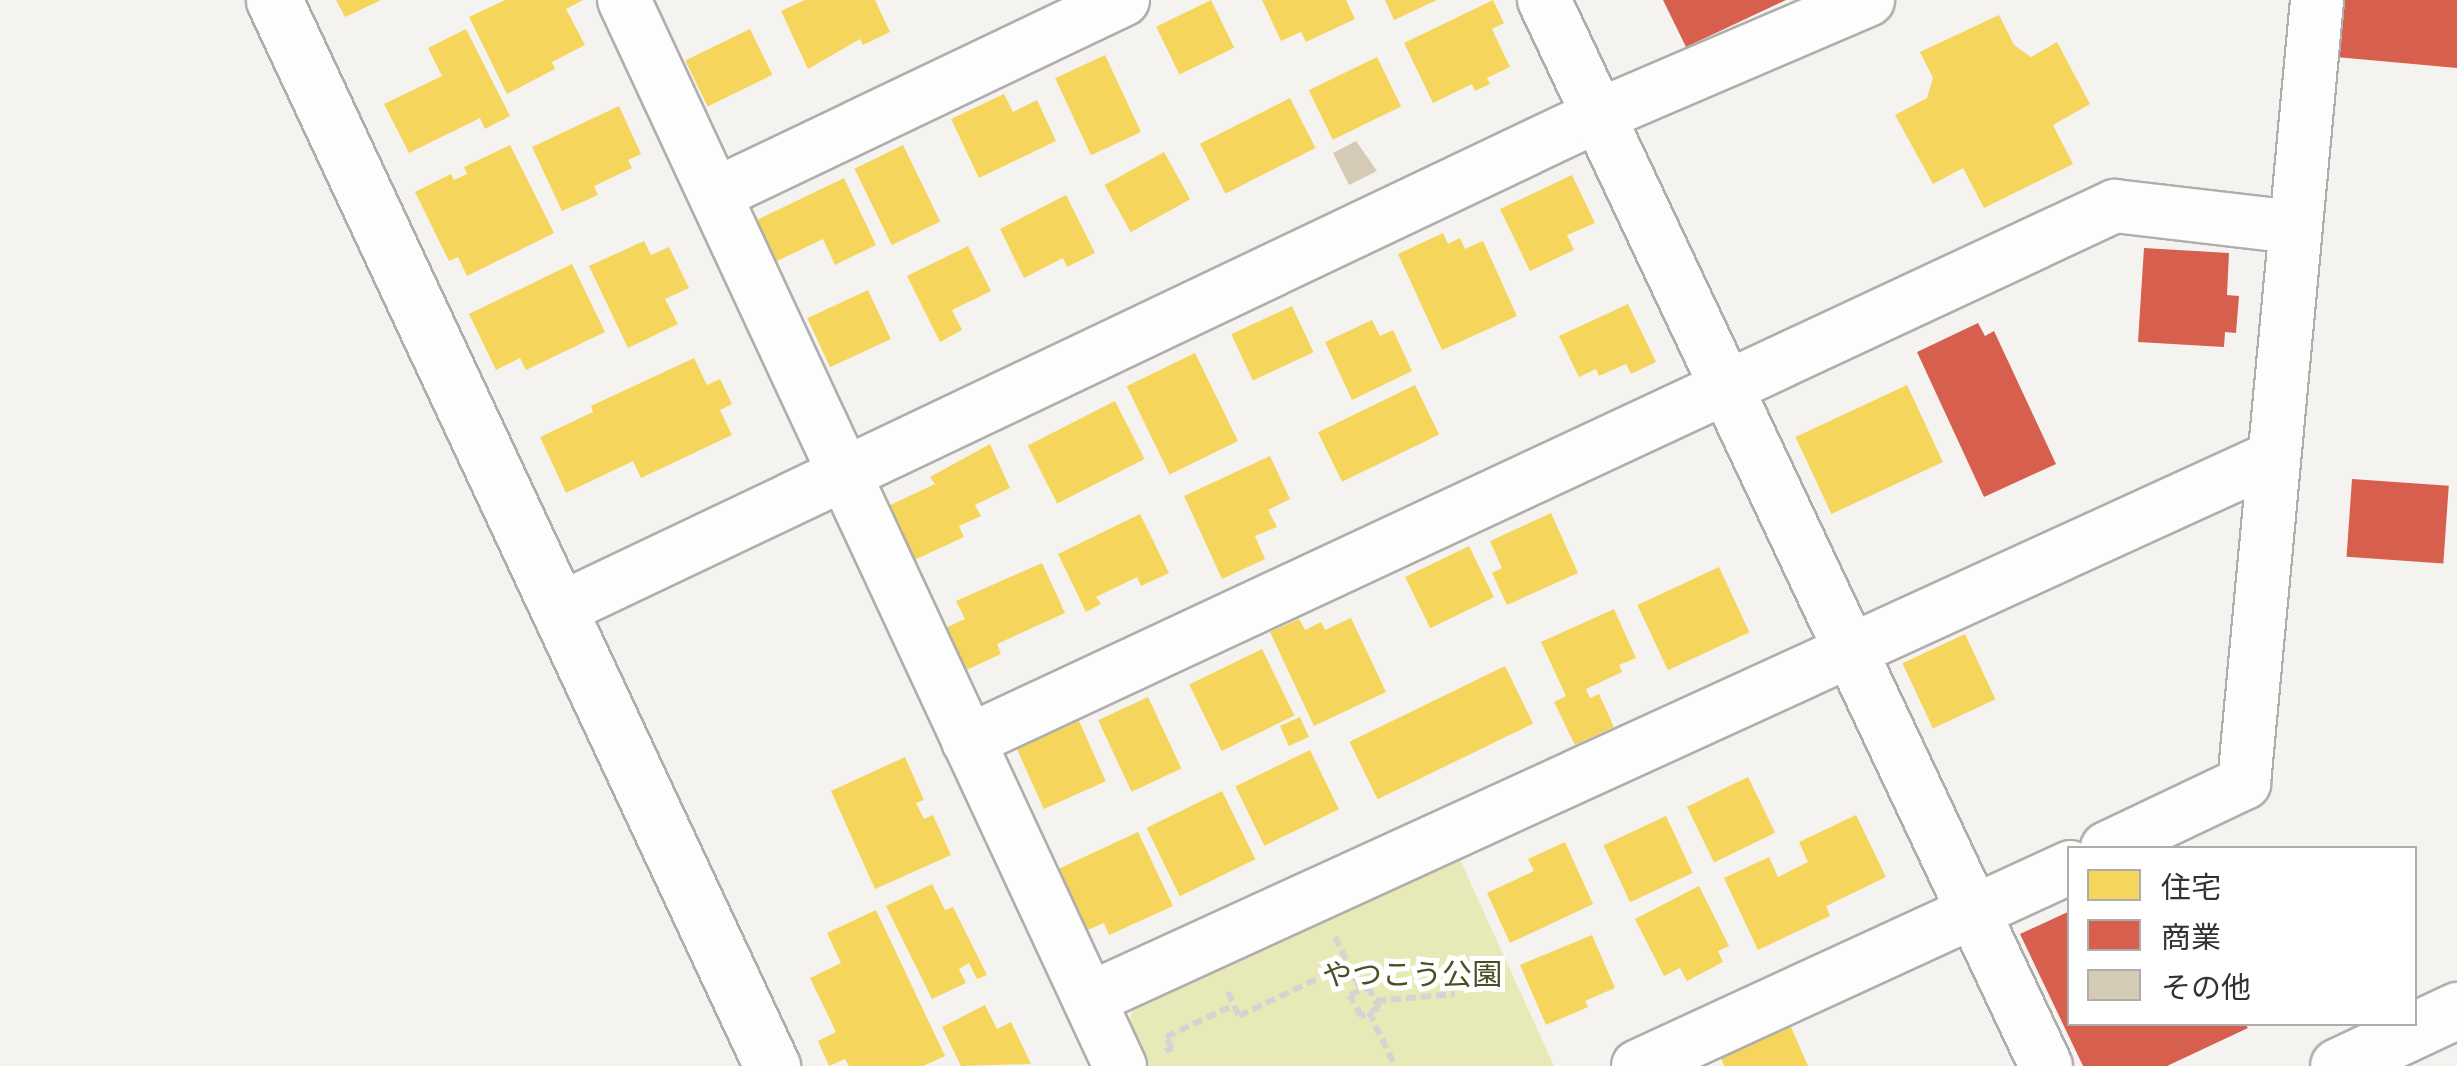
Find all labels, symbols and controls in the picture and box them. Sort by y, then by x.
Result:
legend [2067,846,2417,1026]
text: 住宅 [2161,870,2221,906]
text: 商業 [2161,920,2221,956]
park label: やつこう公園 [1322,957,1502,993]
text: その他 [2161,970,2251,1006]

